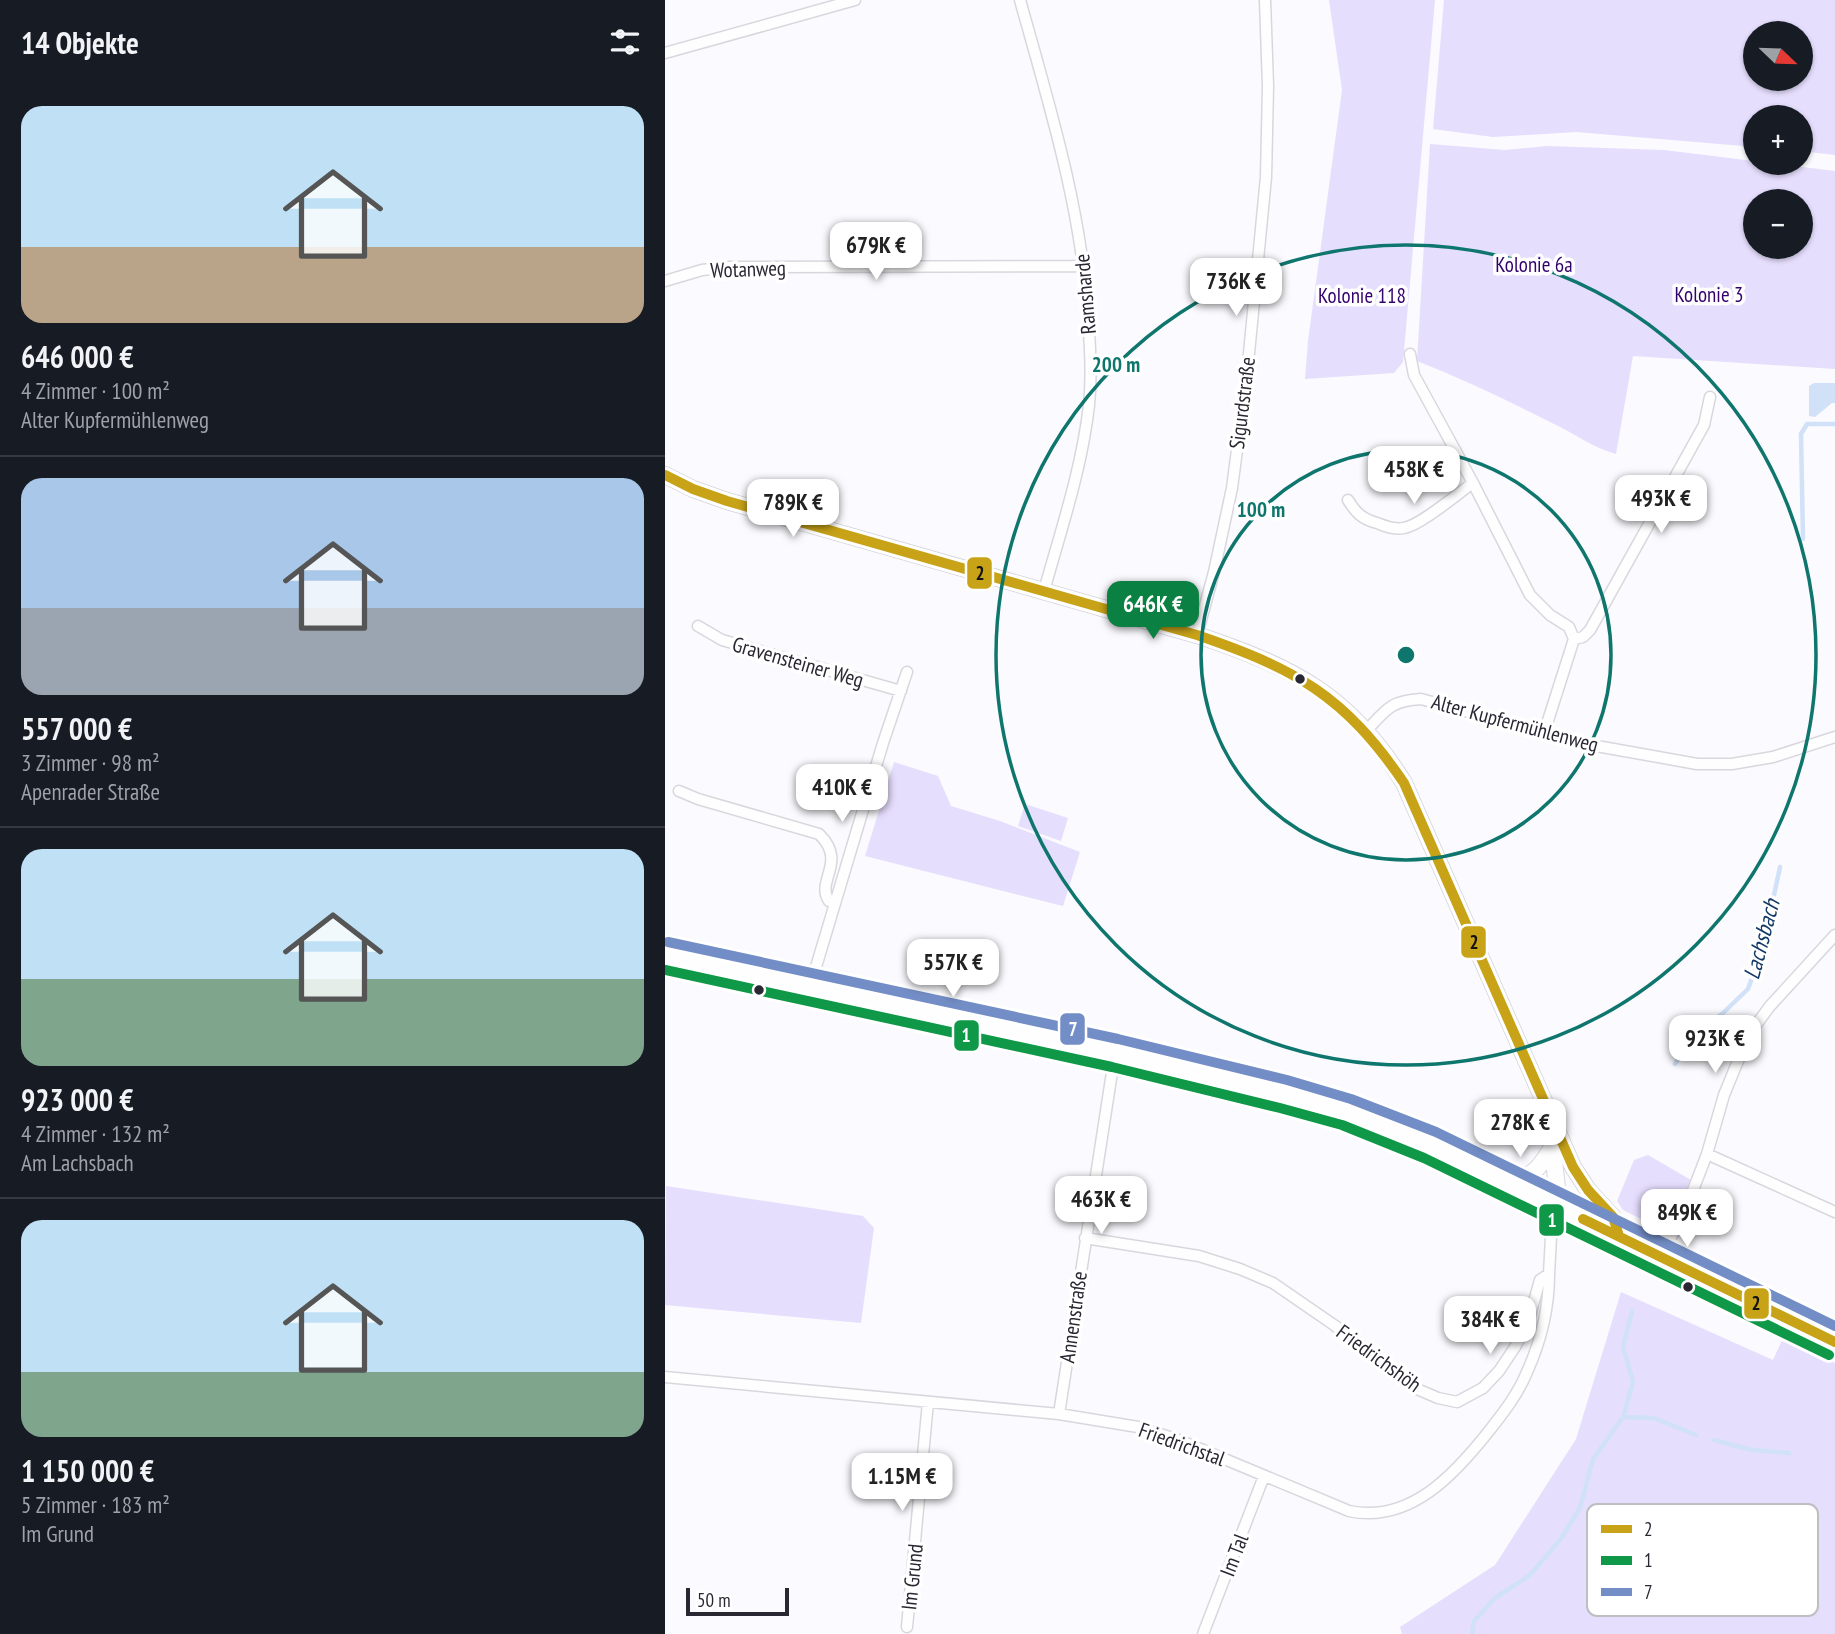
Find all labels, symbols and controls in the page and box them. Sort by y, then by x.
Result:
north arrow [1743,21,1813,91]
map controls [1743,21,1813,259]
text: 14 Objekte [21,23,139,62]
icon: filters [606,23,644,61]
button: + [1743,105,1813,175]
icon: home [270,151,396,277]
button: − [1743,189,1813,259]
pin: 679K € [819,222,933,282]
text: 679K € [846,230,906,259]
park label: Kolonie 6a [1495,251,1573,278]
street label: Ramsharde [1068,253,1102,335]
street label: Wotanweg [710,254,786,284]
pin: 736K € [1179,258,1293,318]
text: 736K € [1206,266,1266,295]
park label: Kolonie 3 [1675,281,1743,308]
park label: Kolonie 118 [1318,282,1406,309]
text: 646 000 € [21,337,134,376]
text: 200 m [1092,351,1140,378]
street label: Sigurdstraße [1223,355,1261,451]
text: 4 Zimmer · 100 m² [21,376,170,405]
text: Alter Kupfermühlenweg [21,405,209,434]
pin: 458K € [1357,447,1471,506]
text: 458K € [1384,454,1444,483]
pin: 493K € [1604,476,1718,535]
pin: 789K € [736,480,850,539]
text: 493K € [1631,483,1691,512]
text: 789K € [763,487,823,516]
text: 100 m [1237,496,1285,523]
icon: home [270,523,396,649]
line badge: 2 [966,556,993,590]
text: 2 [975,561,985,585]
pin: 646K € [1096,582,1210,641]
text: 646K € [1123,589,1183,618]
street label: Gravensteiner Weg [729,630,867,694]
centre of rings [1394,643,1418,667]
unlabelled marker [1293,672,1307,686]
street label: Alter Kupfermühlenweg [1429,688,1601,758]
text: 557 000 € [21,709,132,748]
text: 3 Zimmer · 98 m² [21,748,159,777]
pin: 410K € [785,764,899,824]
text: 410K € [812,772,872,801]
text: Apenrader Straße [21,777,160,806]
icon: home [270,894,396,1020]
water label: Lachsbach [1736,894,1786,982]
line badge: 2 [1460,925,1487,959]
text: 2 [1469,930,1479,954]
pin: 557K € [896,940,1010,999]
text: 557K € [923,947,983,976]
unlabelled marker [752,983,766,997]
line badge: 7 [1059,1012,1086,1046]
pin: 923K € [1658,1016,1772,1075]
text: 7 [1068,1017,1078,1041]
line badge: 1 [953,1019,980,1052]
text: 1 [961,1023,971,1047]
text: 923K € [1685,1023,1745,1052]
text: 923 000 € [21,1080,134,1119]
pin: 278K € [1463,1100,1577,1159]
text: 278K € [1490,1107,1550,1136]
text: 4 Zimmer · 132 m² [21,1119,170,1148]
text: Am Lachsbach [21,1148,134,1177]
pin: 463K € [1044,1176,1158,1236]
text: 463K € [1071,1184,1131,1213]
pin: 849K € [1630,1190,1744,1249]
text: 849K € [1657,1197,1717,1226]
line badge: 1 [1538,1203,1565,1237]
text: 1 [1547,1208,1557,1232]
icon: home [270,1265,396,1391]
street label: Annenstraße [1053,1269,1093,1365]
unlabelled marker [1681,1280,1695,1294]
line badge: 2 [1743,1287,1770,1320]
text: 2 [1751,1291,1761,1315]
pin: 384K € [1433,1296,1547,1356]
text: 384K € [1460,1304,1520,1333]
street label: Friedrichshöh [1331,1318,1427,1398]
street label: Friedrichstal [1135,1416,1229,1472]
text: 1 150 000 € [21,1451,154,1490]
pin: 1.15M € [837,1454,967,1513]
text: 1.15M € [868,1461,936,1490]
text: 5 Zimmer · 183 m² [21,1490,170,1519]
legend [1587,1504,1818,1616]
text: 2 [1644,1517,1653,1541]
text: Im Grund [21,1519,94,1548]
street label: Im Tal [1214,1530,1254,1580]
street label: Im Grund [895,1543,929,1611]
text: 1 [1644,1548,1653,1572]
text: 7 [1644,1580,1653,1604]
scale bar [686,1585,789,1617]
text: 50 m [697,1588,731,1612]

